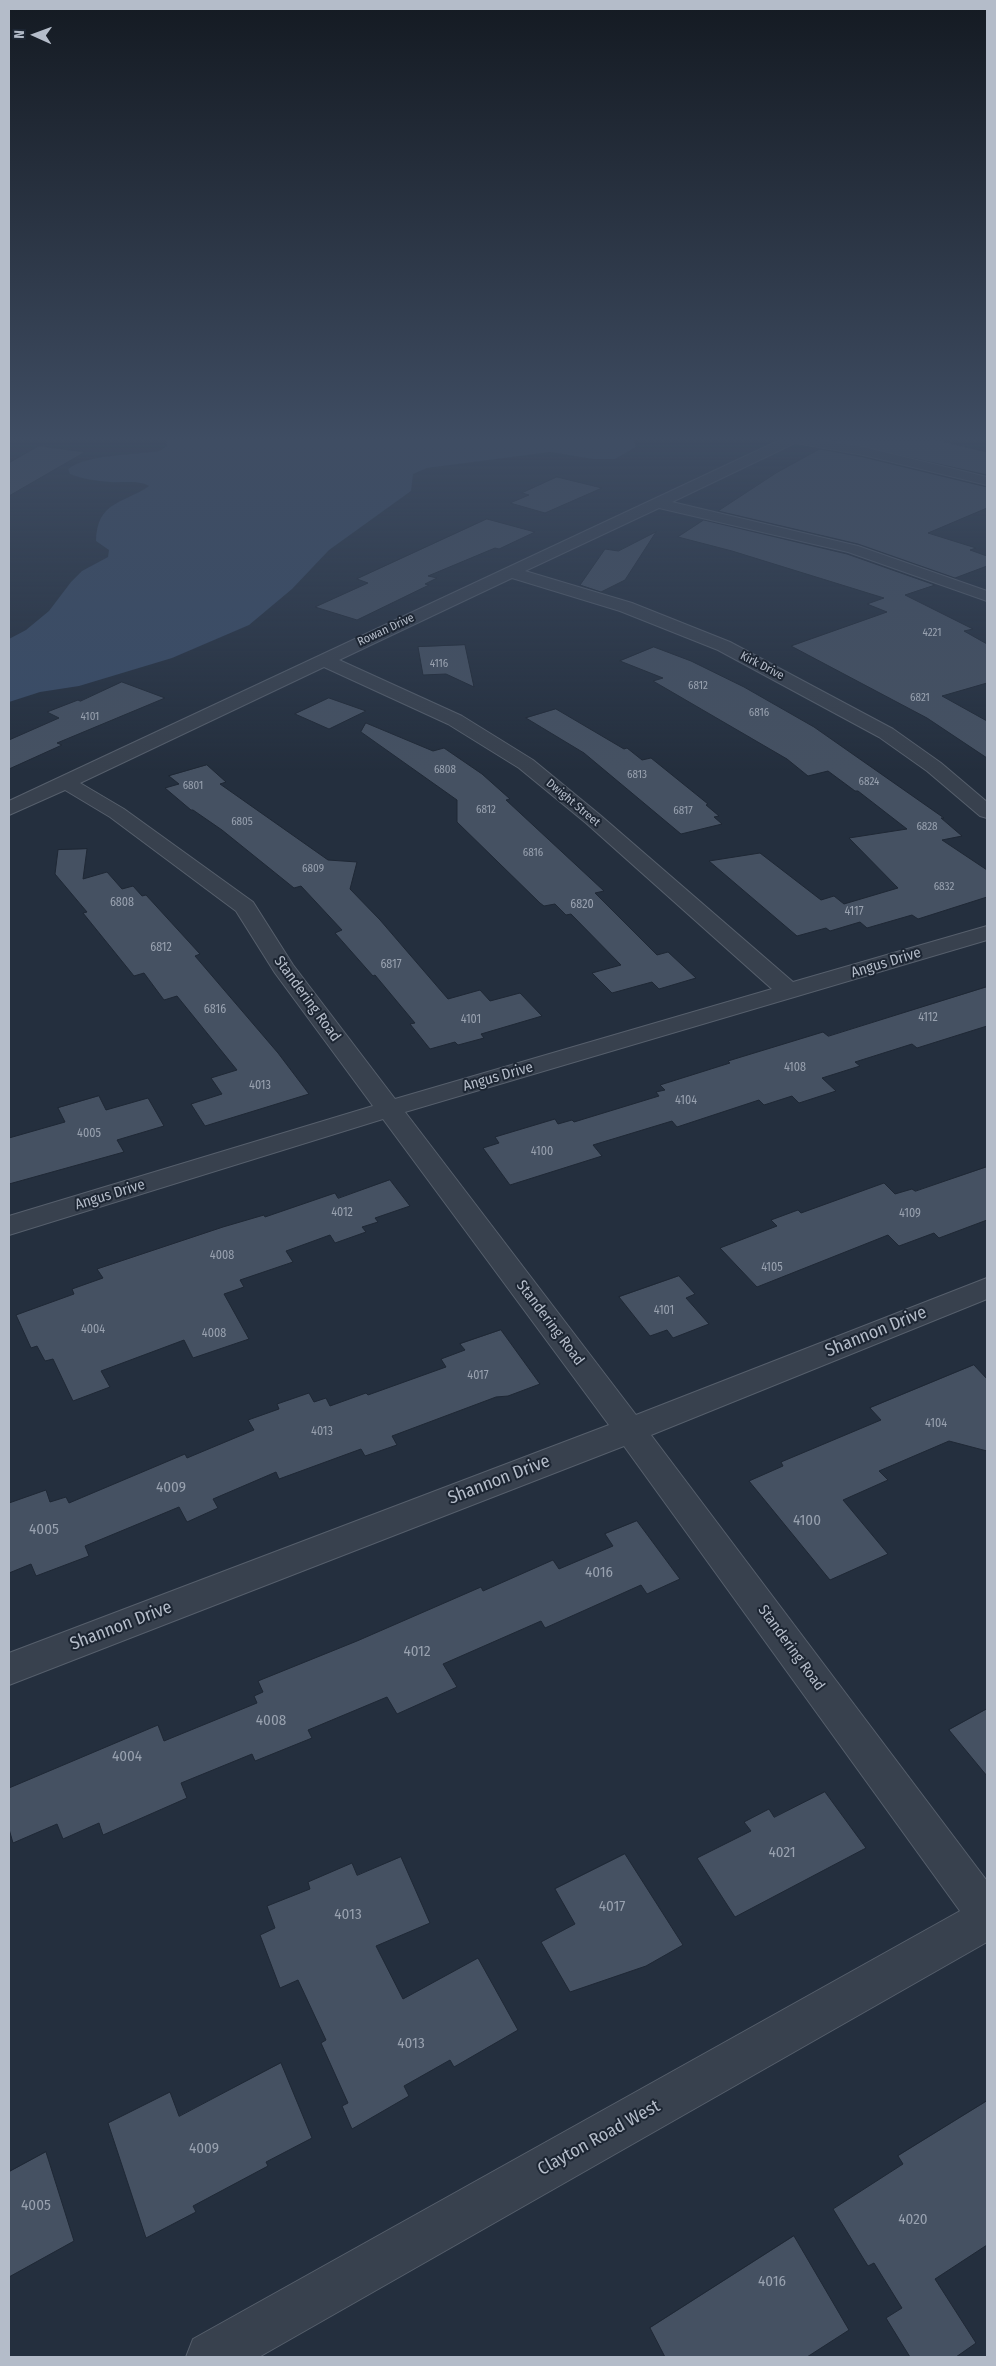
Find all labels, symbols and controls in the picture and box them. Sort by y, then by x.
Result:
north arrow [10,10,60,60]
text: N [11,30,28,39]
street label: Rowan Drive [355,611,417,649]
house number: 4221 [923,626,941,640]
street label: Kirk Drive [738,649,786,683]
house number: 4116 [430,657,448,671]
house number: 6812 [688,679,708,693]
house number: 6821 [910,691,930,705]
house number: 6816 [749,706,769,720]
house number: 4101 [81,710,99,724]
house number: 6808 [434,763,456,777]
house number: 6813 [627,768,647,782]
house number: 6824 [859,775,879,789]
street label: Dwight Street [543,776,603,830]
house number: 6801 [183,779,203,793]
house number: 6812 [476,803,496,817]
house number: 6817 [673,804,693,818]
house number: 6805 [231,815,253,829]
house number: 6828 [916,820,938,834]
house number: 6816 [523,846,543,860]
house number: 6809 [302,862,324,876]
house number: 6832 [934,880,954,894]
house number: 6808 [110,896,134,910]
house number: 6820 [570,898,594,912]
house number: 4117 [844,905,864,919]
house number: 6812 [150,941,172,955]
street label: Angus Drive [849,944,923,982]
street label: Standering Road [270,953,344,1045]
house number: 6817 [380,958,402,972]
house number: 6816 [204,1003,226,1017]
house number: 4112 [918,1011,938,1025]
house number: 4101 [461,1013,481,1027]
street label: Angus Drive [461,1058,535,1096]
house number: 4108 [784,1061,806,1075]
house number: 4013 [249,1079,271,1093]
house number: 4104 [675,1094,697,1108]
house number: 4005 [77,1127,101,1141]
house number: 4100 [531,1145,553,1159]
street label: Angus Drive [73,1176,147,1214]
house number: 4012 [331,1206,353,1220]
house number: 4109 [899,1207,921,1221]
house number: 4008 [210,1249,234,1263]
house number: 4105 [761,1261,783,1275]
street label: Standering Road [512,1277,588,1369]
street label: Shannon Drive [822,1302,930,1362]
house number: 4101 [654,1304,674,1318]
house number: 4004 [81,1323,105,1337]
house number: 4008 [202,1327,226,1341]
house number: 4017 [467,1369,489,1383]
house number: 4104 [925,1417,947,1431]
house number: 4013 [311,1425,333,1439]
street label: Shannon Drive [445,1451,553,1509]
house number: 4009 [156,1479,186,1497]
house number: 4100 [793,1512,821,1530]
house number: 4005 [29,1521,59,1539]
house number: 4016 [585,1564,613,1582]
street label: Shannon Drive [67,1597,175,1655]
street label: Standering Road [754,1602,828,1694]
house number: 4012 [403,1643,431,1661]
house number: 4008 [256,1712,286,1730]
house number: 4004 [112,1748,142,1766]
house number: 4021 [768,1844,796,1862]
house number: 4017 [599,1898,625,1916]
house number: 4013 [334,1906,362,1924]
house number: 4013 [397,2035,425,2053]
street label: Clayton Road West [534,2096,664,2180]
house number: 4009 [189,2140,219,2158]
house number: 4005 [21,2197,51,2215]
house number: 4020 [898,2211,928,2229]
house number: 4016 [758,2273,786,2291]

